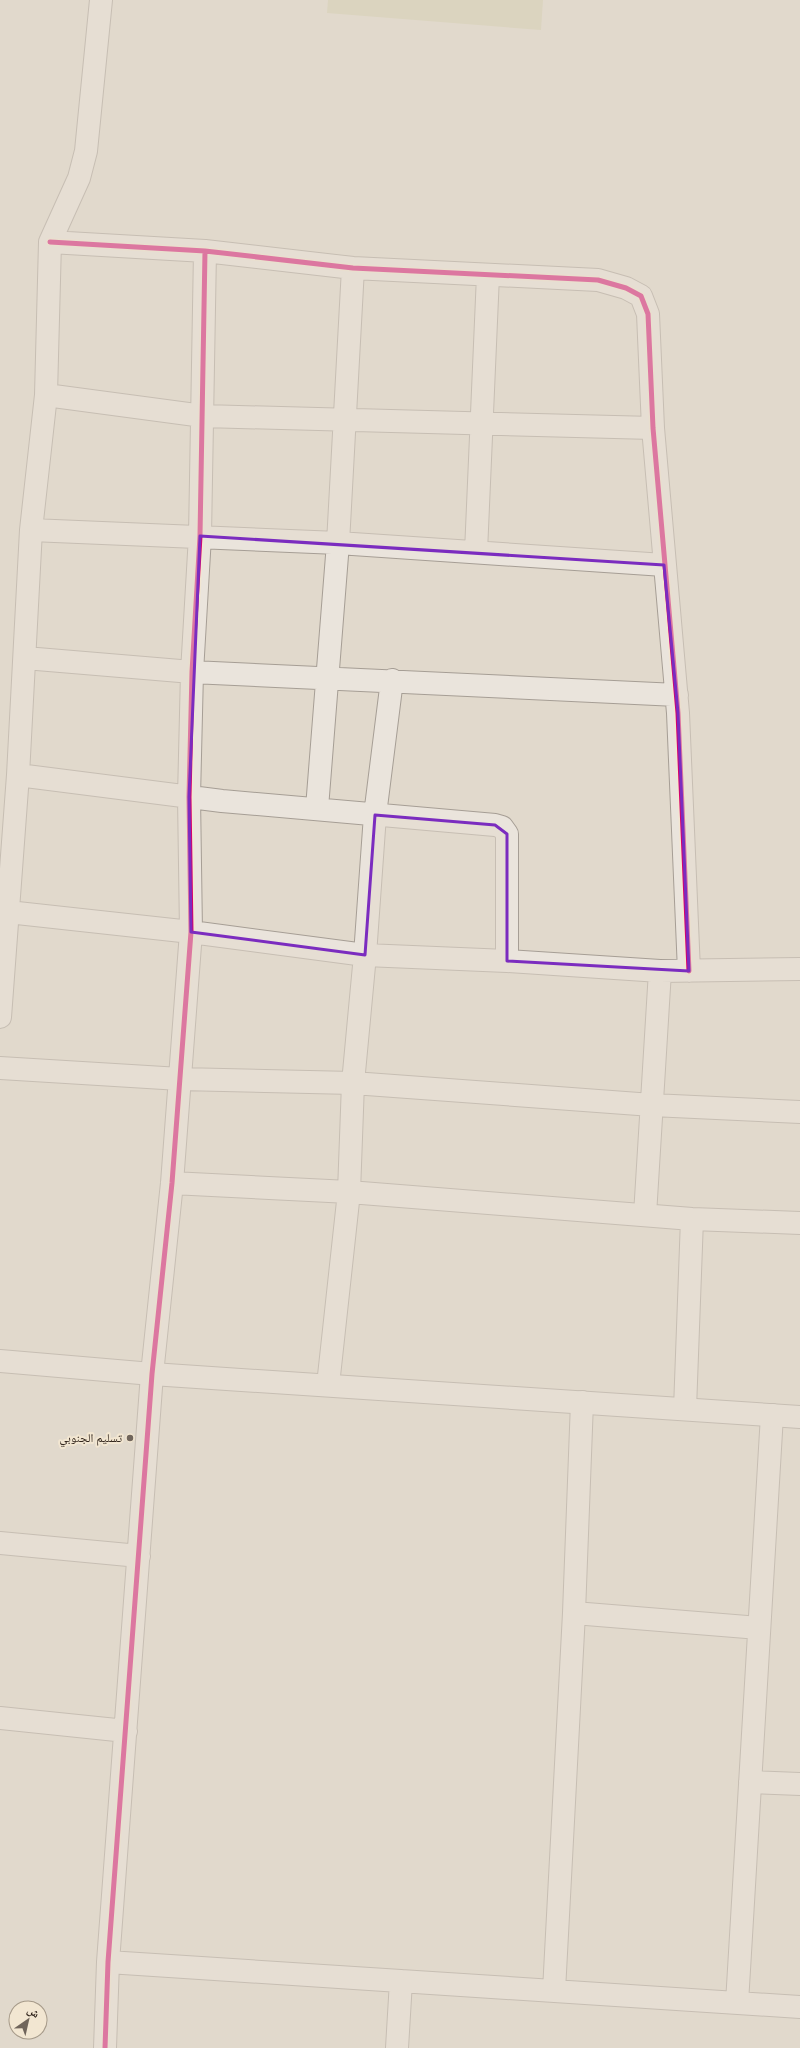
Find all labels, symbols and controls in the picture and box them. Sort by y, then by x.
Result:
place label: تسليم الجنوبي [59,1431,122,1448]
marker: تسليم الجنوبي [125,1433,135,1443]
north arrow [8,2000,48,2040]
text: ش [24,2003,42,2022]

